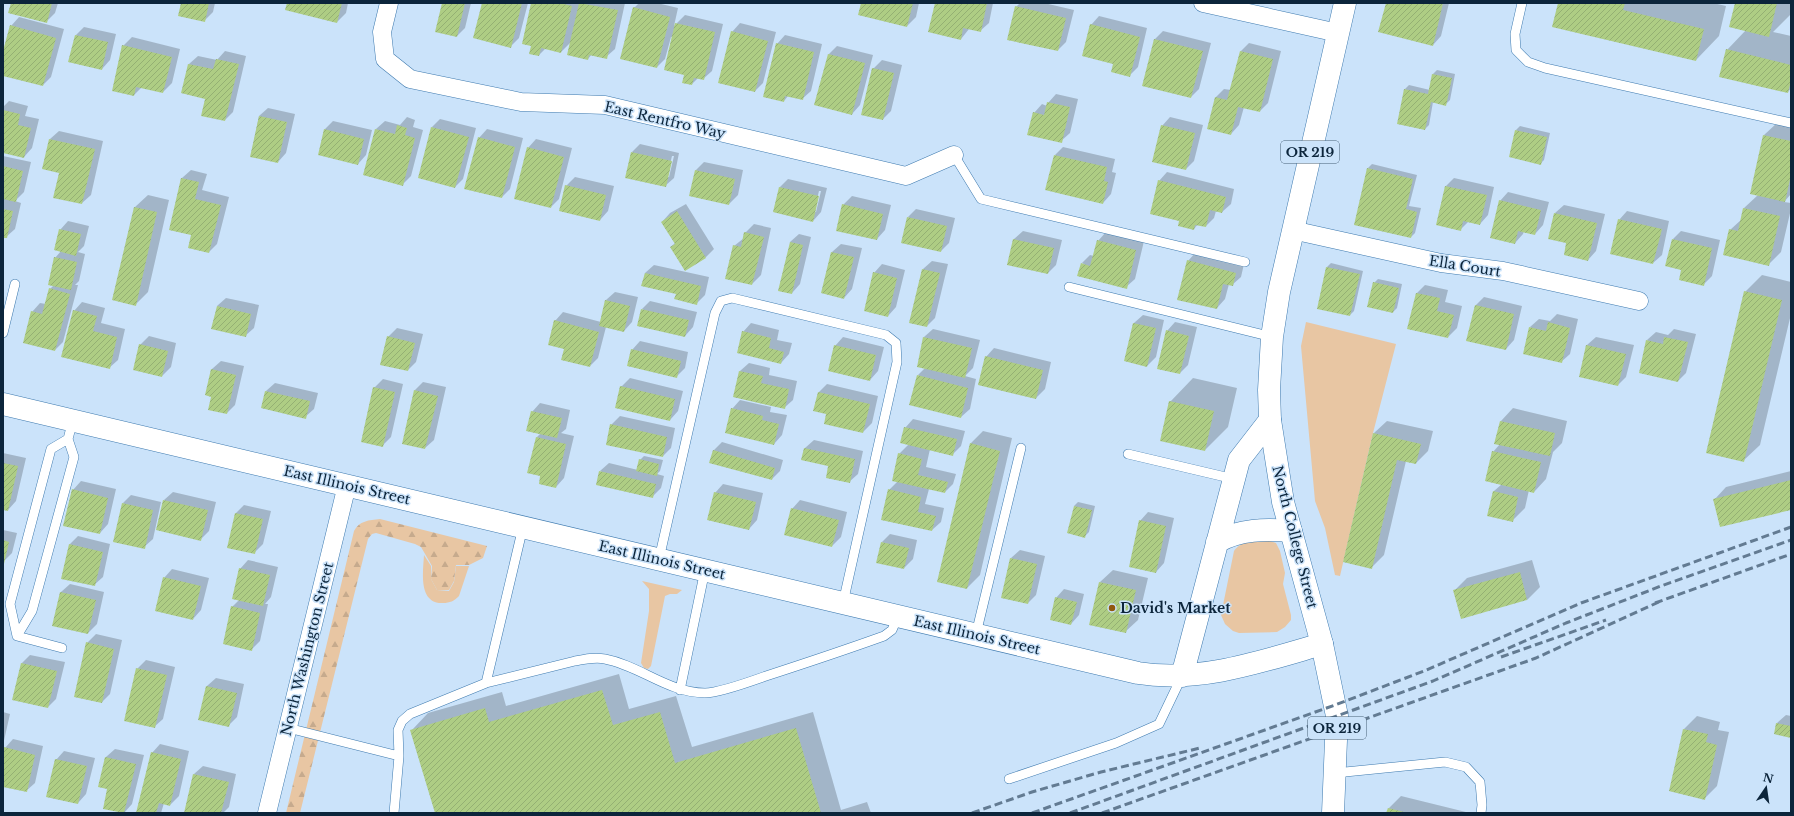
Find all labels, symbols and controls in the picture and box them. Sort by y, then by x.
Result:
street label: East Rentfro Way [603,97,727,143]
road number: OR 219 [1281,141,1339,163]
street label: Ella Court [1428,251,1503,281]
street label: East Illinois Street [282,462,413,508]
street label: North College Street [1268,464,1322,611]
street label: East Illinois Street [597,537,728,583]
street label: North Washington Street [277,560,337,738]
place label: David's Market [1120,599,1231,617]
marker: David's Market [1107,603,1117,613]
street label: East Illinois Street [912,612,1043,658]
road number: OR 219 [1308,717,1366,739]
north arrow [1746,768,1786,808]
text: N [1762,770,1776,786]

